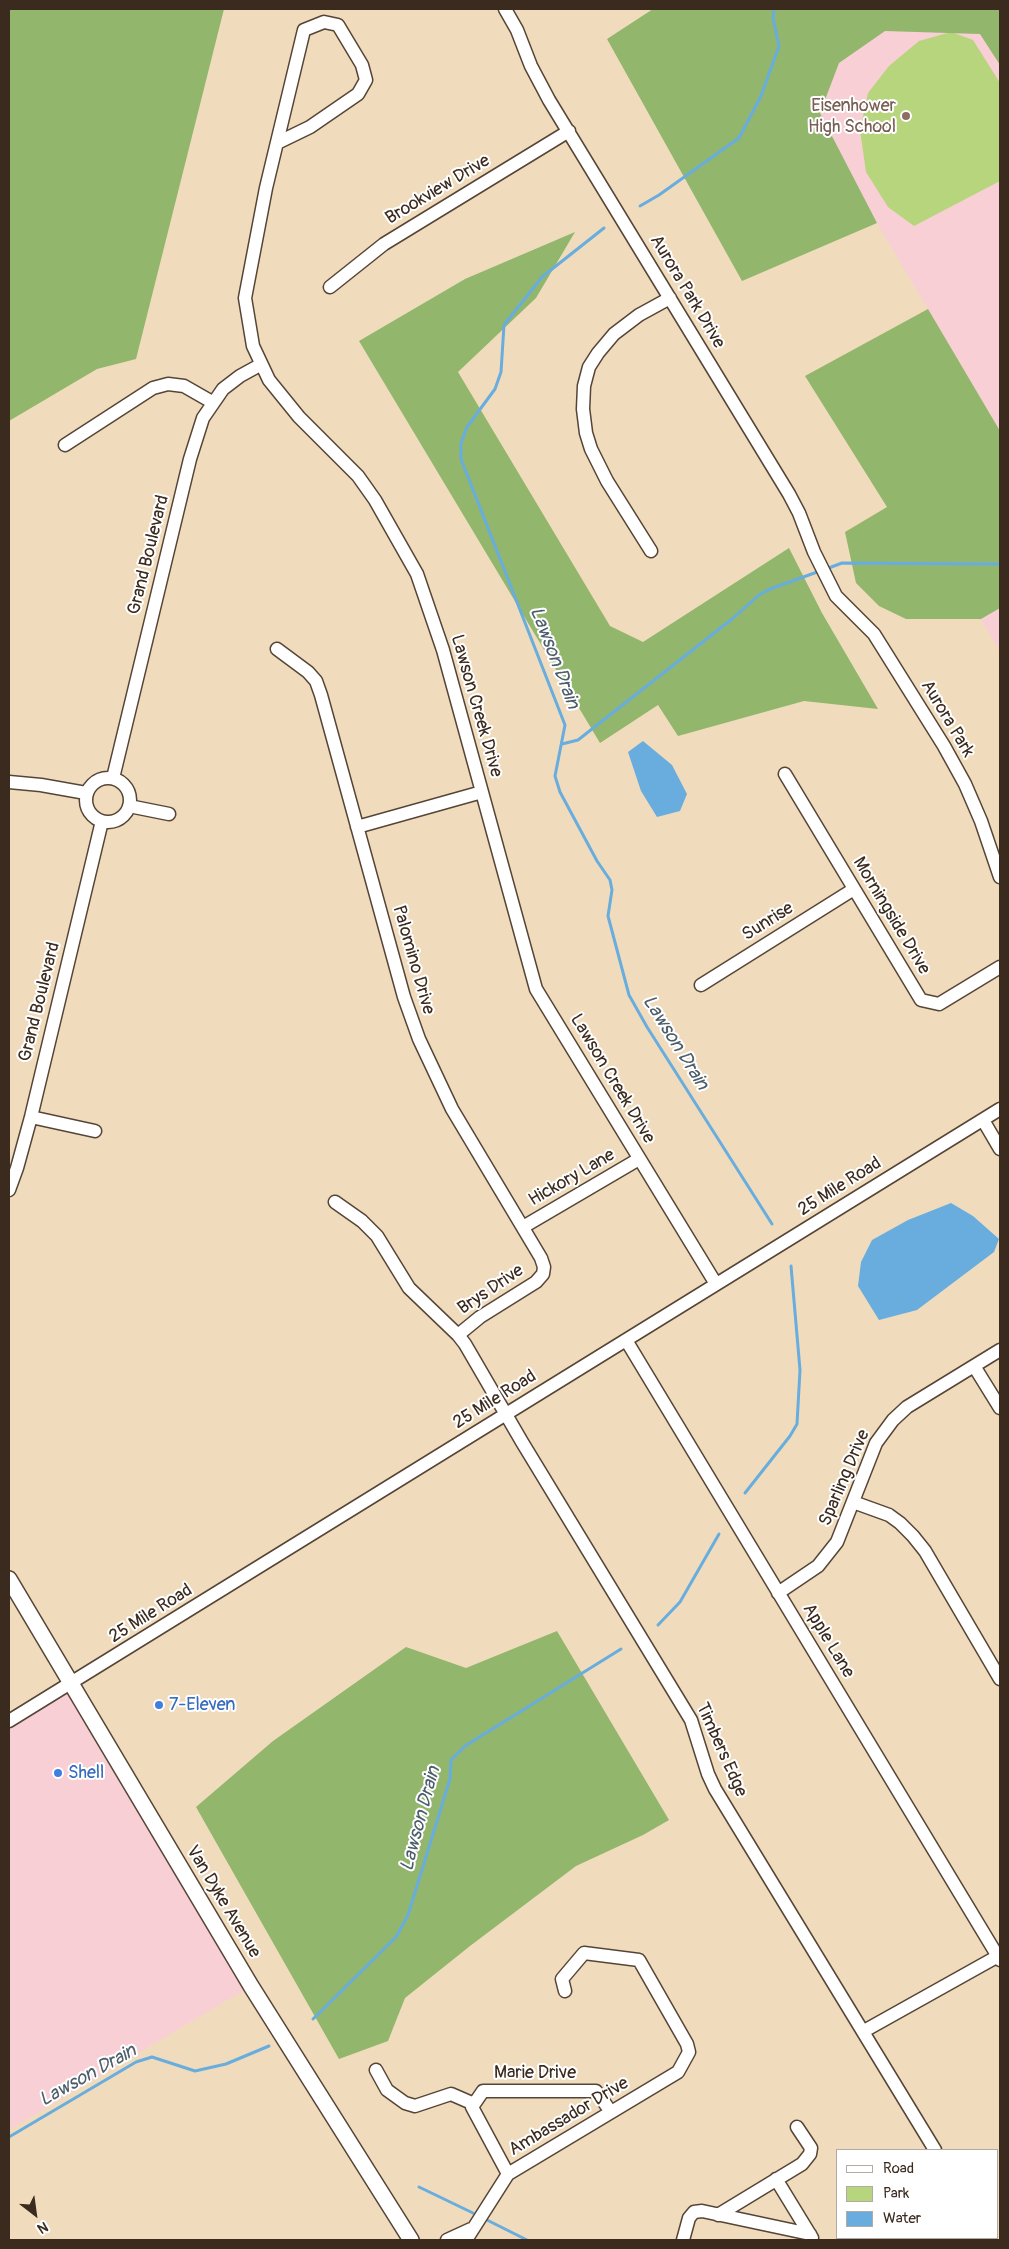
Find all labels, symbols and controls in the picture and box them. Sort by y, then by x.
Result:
place label: Eisenhower High School [808,95,896,138]
marker: Eisenhower High School [900,110,912,122]
street label: Brookview Drive [382,150,494,230]
street label: Aurora Park Drive [645,231,729,353]
street label: Grand Boulevard [124,493,174,617]
water label: Lawson Drain [524,604,584,712]
street label: Lawson Creek Drive [445,632,507,780]
street label: Aurora Park [916,677,978,761]
street label: Morningside Drive [848,853,934,979]
street label: Sunrise [738,898,798,946]
street label: Palomino Drive [387,903,439,1017]
street label: Grand Boulevard [15,940,65,1064]
water label: Lawson Drain [637,991,713,1095]
street label: Lawson Creek Drive [565,1010,659,1148]
street label: Hickory Lane [525,1145,619,1211]
street label: 25 Mile Road [794,1153,886,1221]
street label: Brys Drive [454,1260,528,1320]
street label: 25 Mile Road [449,1366,541,1434]
street label: Sparling Drive [815,1427,875,1529]
street label: 25 Mile Road [105,1580,197,1648]
street label: Apple Lane [797,1600,859,1682]
place label: 7-Eleven [169,1694,236,1716]
marker: 7-Eleven [153,1699,165,1711]
street label: Timbers Edge [691,1700,751,1800]
place label: Shell [68,1762,104,1784]
water label: Lawson Drain [396,1764,446,1874]
marker: Shell [52,1767,64,1779]
street label: Van Dyke Avenue [181,1842,265,1962]
water label: Lawson Drain [36,2040,140,2112]
street label: Marie Drive [494,2062,576,2084]
street label: Ambassador Drive [505,2073,633,2161]
legend [836,2149,999,2239]
text: Road [883,2159,914,2178]
text: Park [883,2184,909,2203]
north arrow [10,2189,60,2239]
text: Water [883,2209,921,2228]
text: N [34,2218,51,2237]

